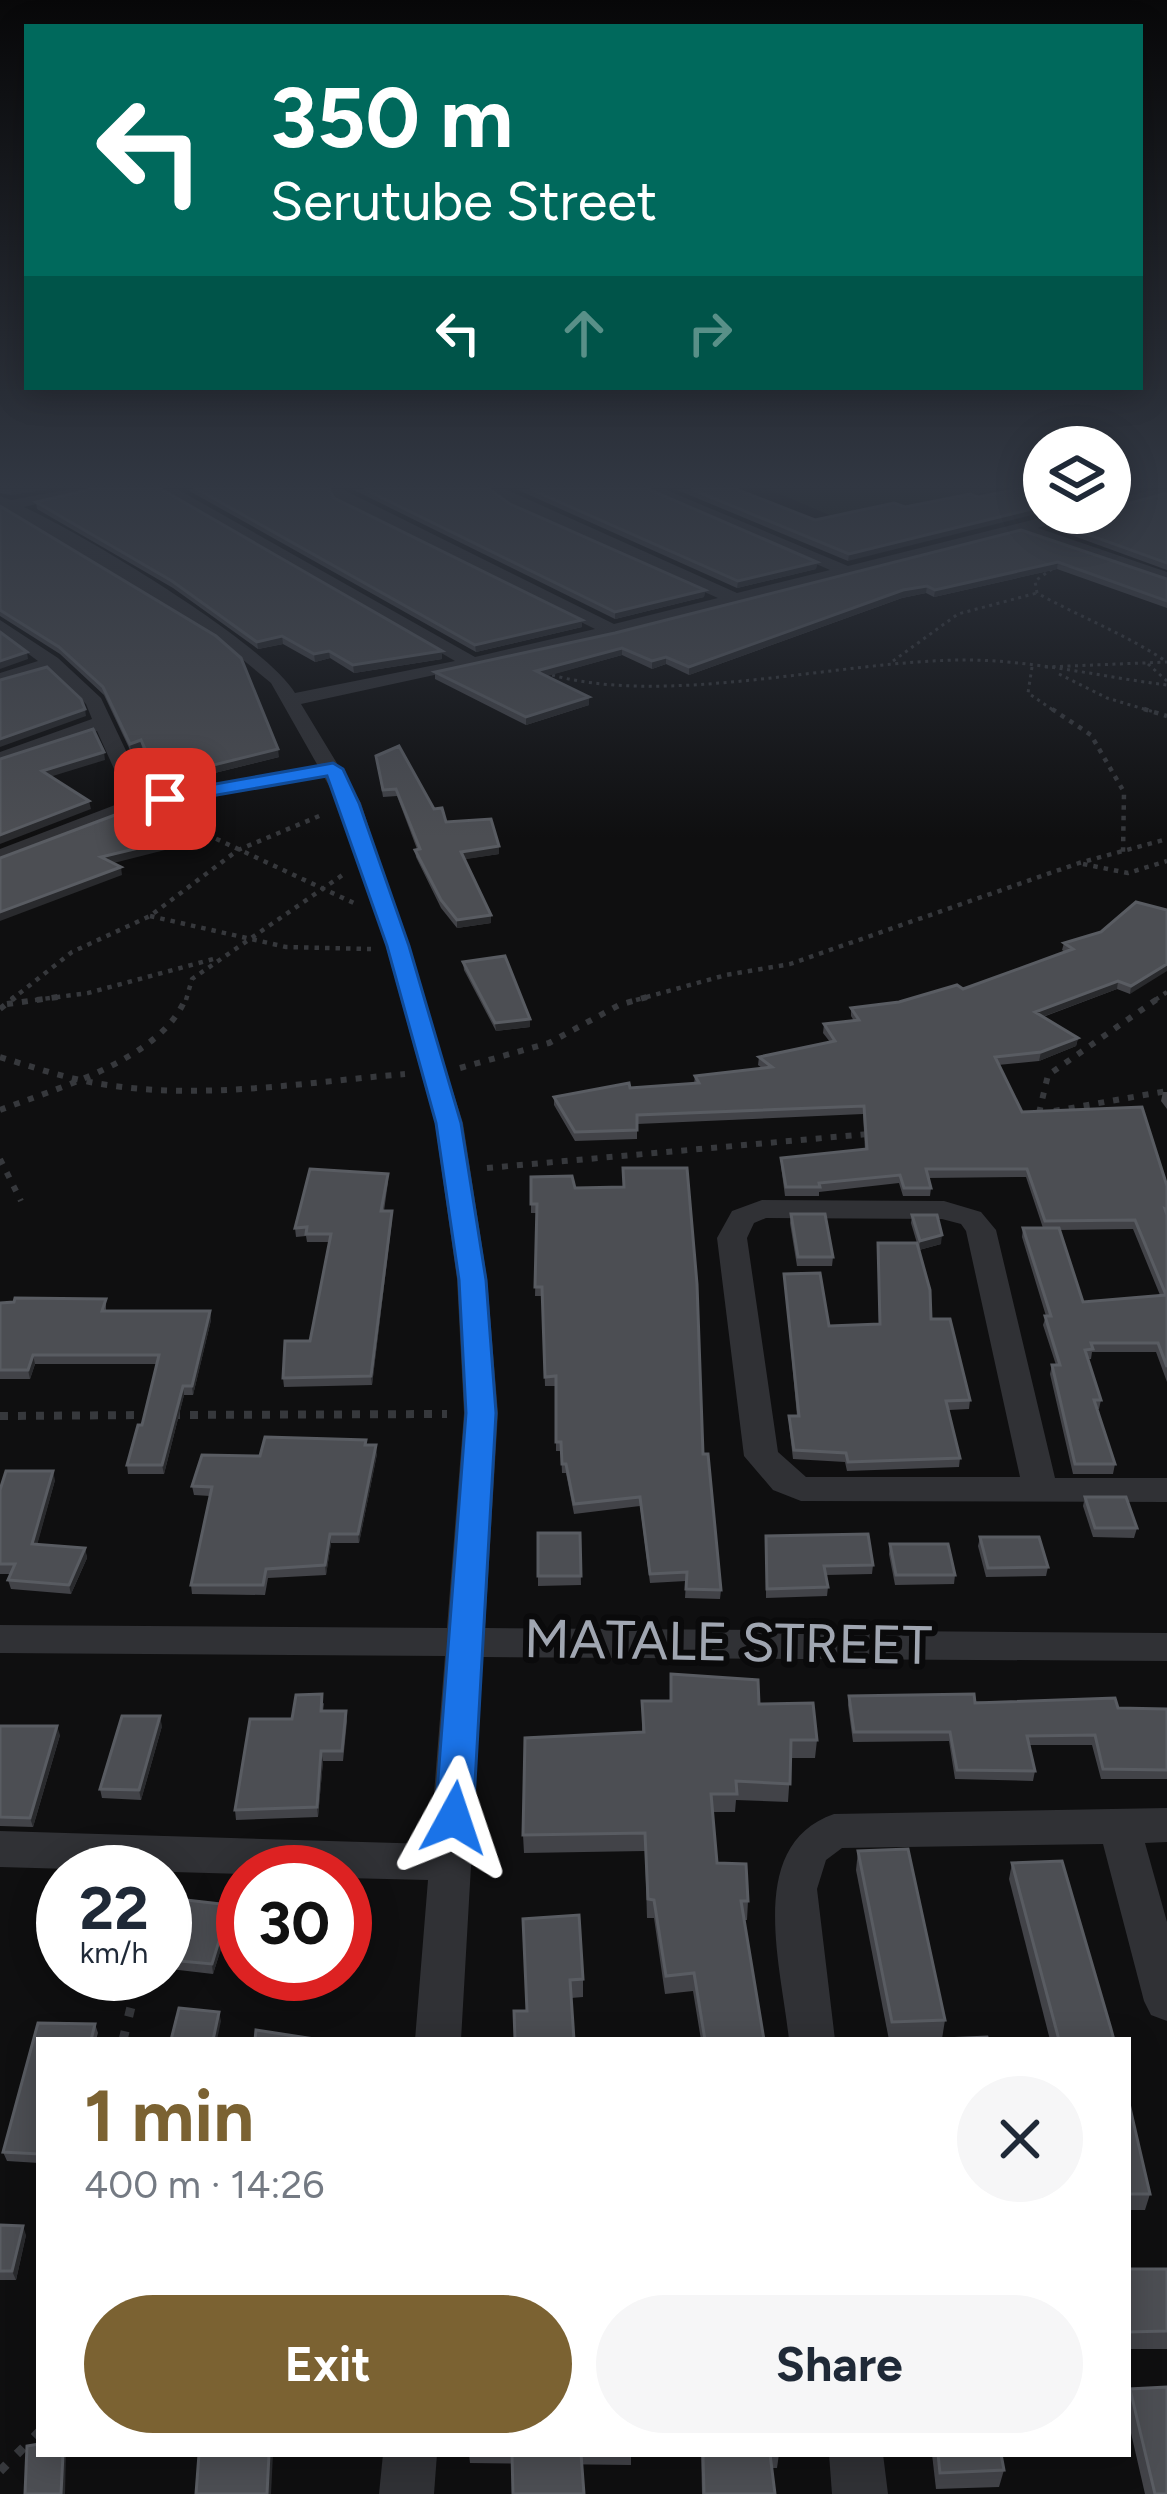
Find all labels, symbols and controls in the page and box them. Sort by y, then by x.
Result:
text: 350 m [270,67,513,168]
icon: left [72,72,228,228]
text: Serutube Street [270,169,657,234]
icon: left [425,300,491,366]
icon: ahead [551,300,617,366]
icon: right [677,300,743,366]
map controls [1023,426,1131,534]
button: layers [1023,426,1131,534]
pin [114,748,216,850]
icon: arrive [132,766,198,832]
street label: MATALE STREET [523,1606,933,1678]
position arrow [391,1755,517,1881]
speed limit sign: 30 [216,1845,372,2001]
text: 22 [79,1872,149,1944]
text: km/h [80,1934,148,1971]
text: 1 min [84,2073,254,2159]
button: close [957,2076,1083,2202]
text: 400 m · 14:26 [84,2161,324,2208]
button: Exit [84,2295,572,2433]
button: Share [596,2295,1083,2433]

